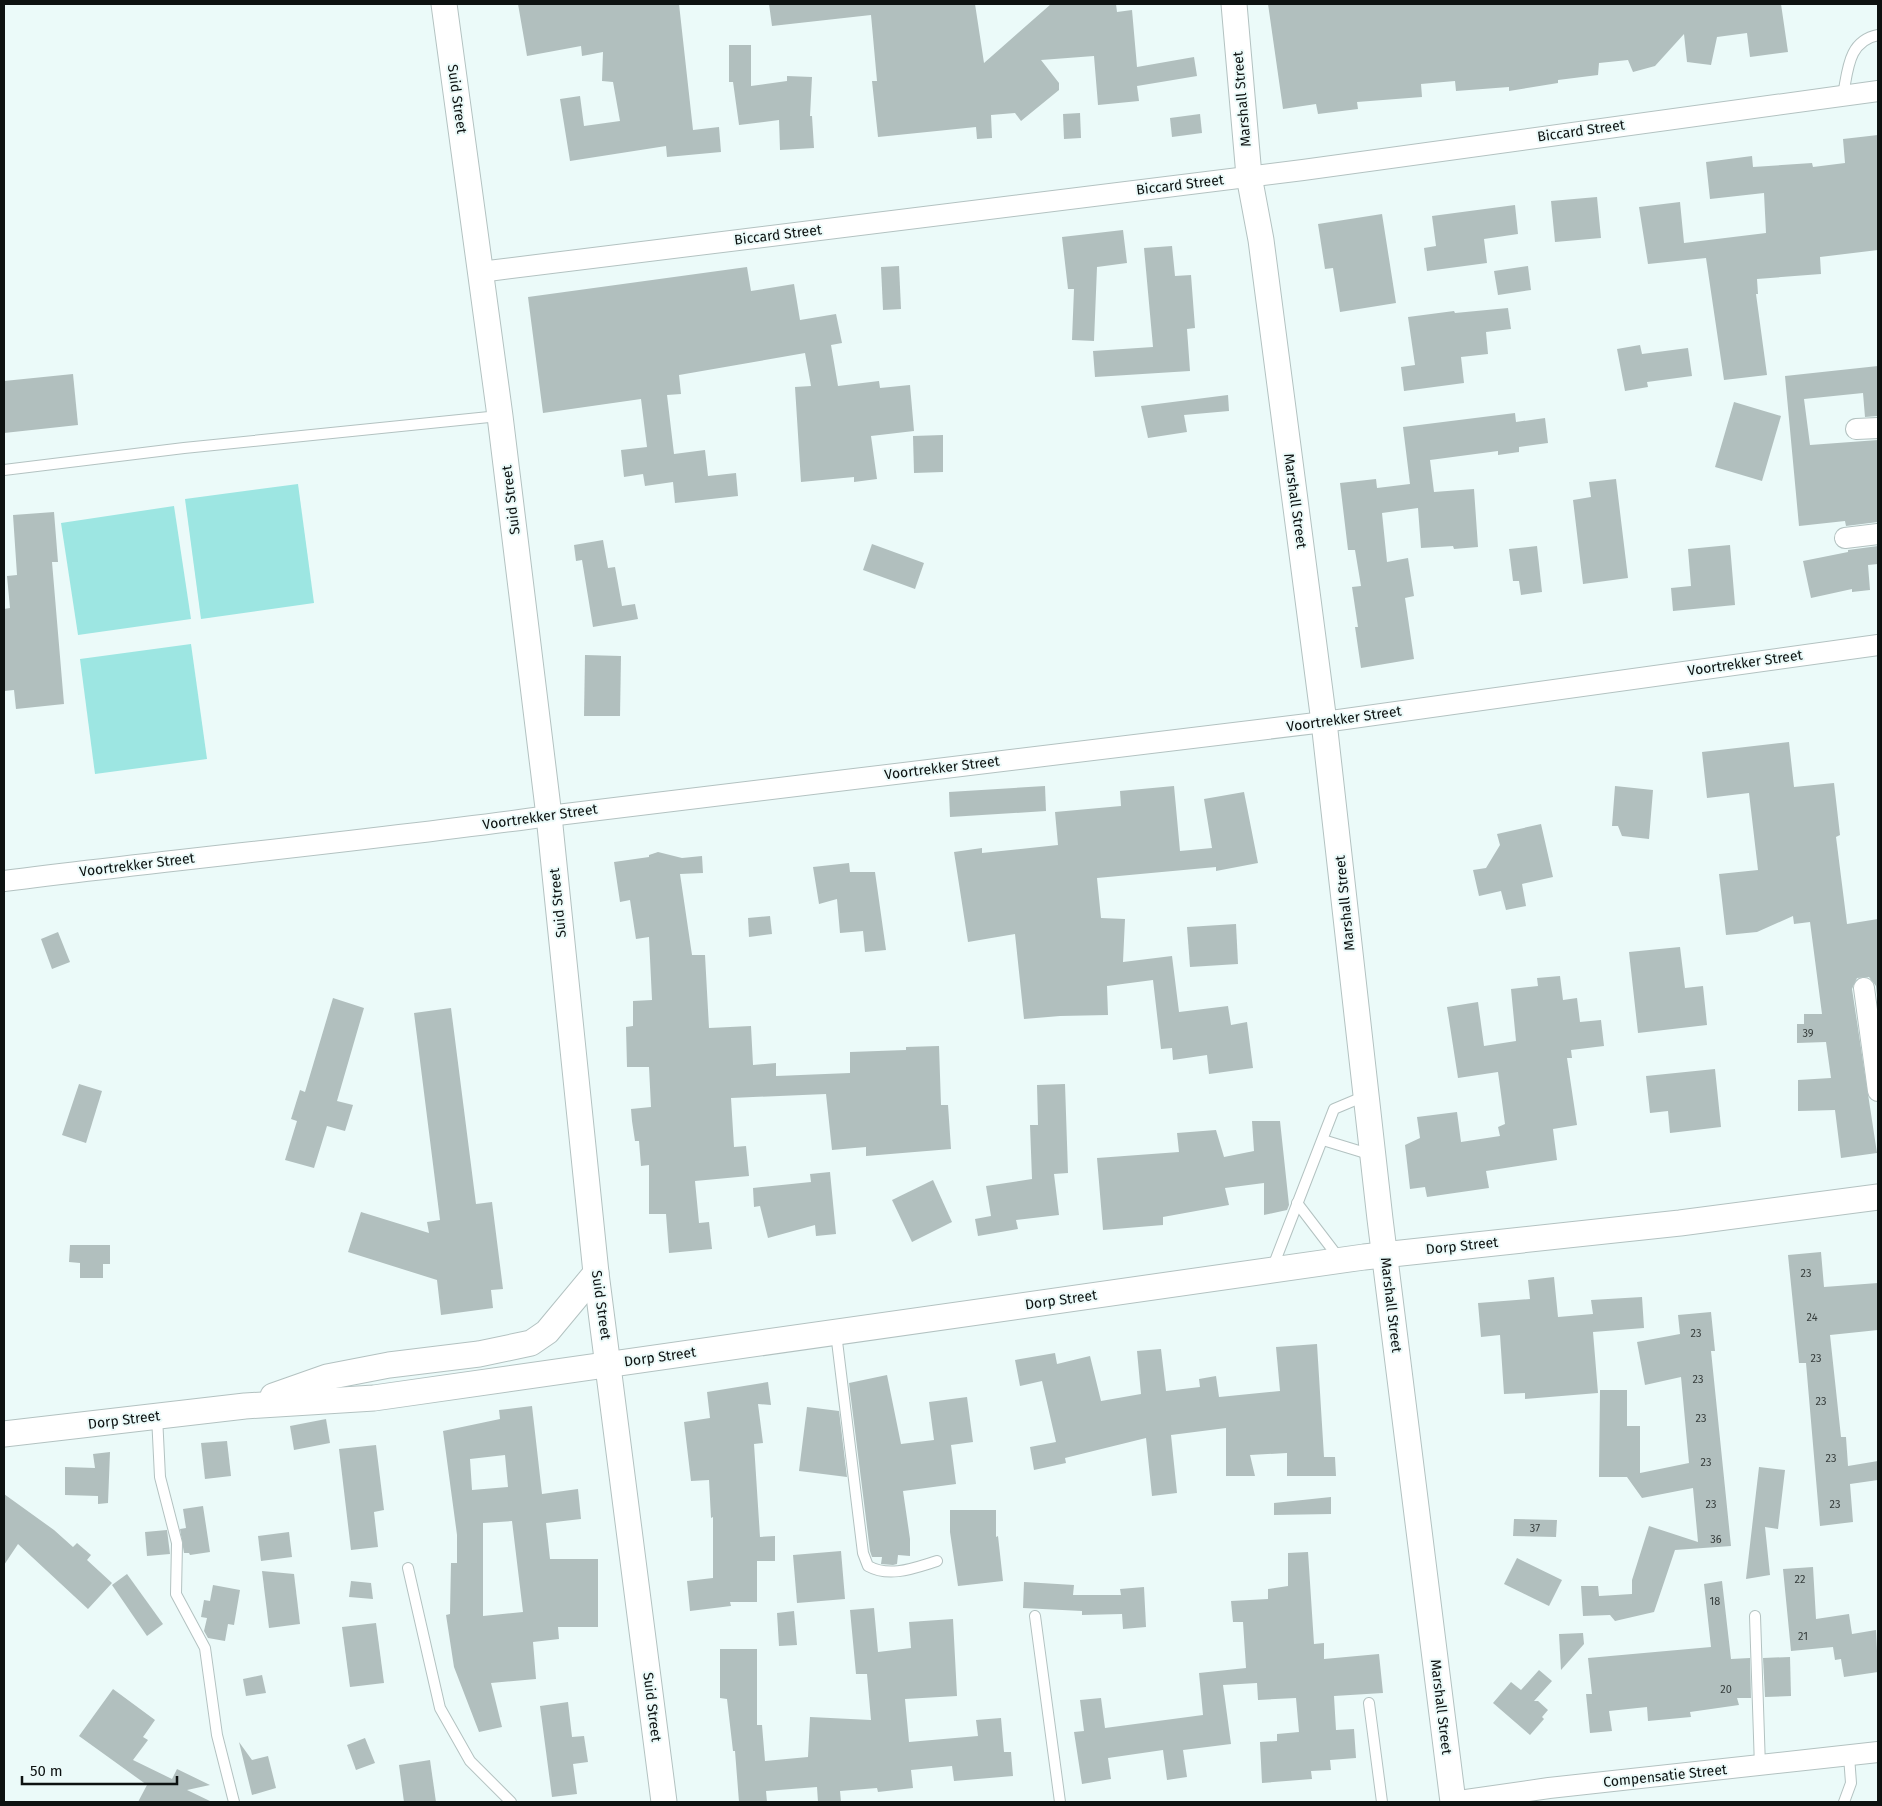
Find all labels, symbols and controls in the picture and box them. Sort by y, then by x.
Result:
street label: Marshall Street [1229,50,1255,147]
street label: Suid Street [444,63,470,136]
street label: Biccard Street [1536,116,1627,146]
street label: Biccard Street [1135,171,1226,199]
street label: Biccard Street [733,221,824,249]
street label: Marshall Street [1280,452,1310,551]
street label: Suid Street [498,463,524,536]
street label: Voortrekker Street [1686,646,1804,679]
street label: Voortrekker Street [1285,702,1403,735]
street label: Voortrekker Street [883,752,1001,783]
street label: Voortrekker Street [481,800,599,833]
street label: Voortrekker Street [78,849,196,880]
street label: Marshall Street [1331,854,1358,952]
street label: Suid Street [546,866,570,939]
house number: 39 [1802,1027,1814,1040]
street label: Dorp Street [1425,1234,1500,1258]
street label: Marshall Street [1377,1256,1405,1355]
house number: 23 [1801,1267,1811,1280]
street label: Suid Street [588,1269,614,1342]
street label: Dorp Street [1024,1286,1099,1313]
house number: 24 [1807,1311,1818,1324]
house number: 23 [1691,1327,1701,1340]
street label: Dorp Street [623,1343,698,1370]
house number: 23 [1811,1352,1821,1365]
house number: 23 [1693,1373,1703,1386]
house number: 23 [1816,1395,1826,1408]
street label: Dorp Street [87,1407,162,1433]
house number: 23 [1696,1412,1706,1425]
house number: 23 [1826,1452,1836,1465]
house number: 23 [1701,1456,1711,1469]
house number: 23 [1706,1498,1716,1511]
house number: 23 [1830,1498,1840,1511]
house number: 37 [1530,1522,1540,1535]
house number: 36 [1710,1533,1722,1546]
house number: 22 [1795,1573,1805,1586]
house number: 18 [1710,1595,1720,1608]
house number: 21 [1798,1630,1808,1643]
street label: Marshall Street [1427,1658,1455,1757]
street label: Suid Street [639,1671,665,1744]
house number: 20 [1720,1683,1732,1696]
scale bar [22,1754,178,1786]
street label: Compensatie Street [1602,1761,1729,1791]
text: 50 m [30,1762,63,1780]

